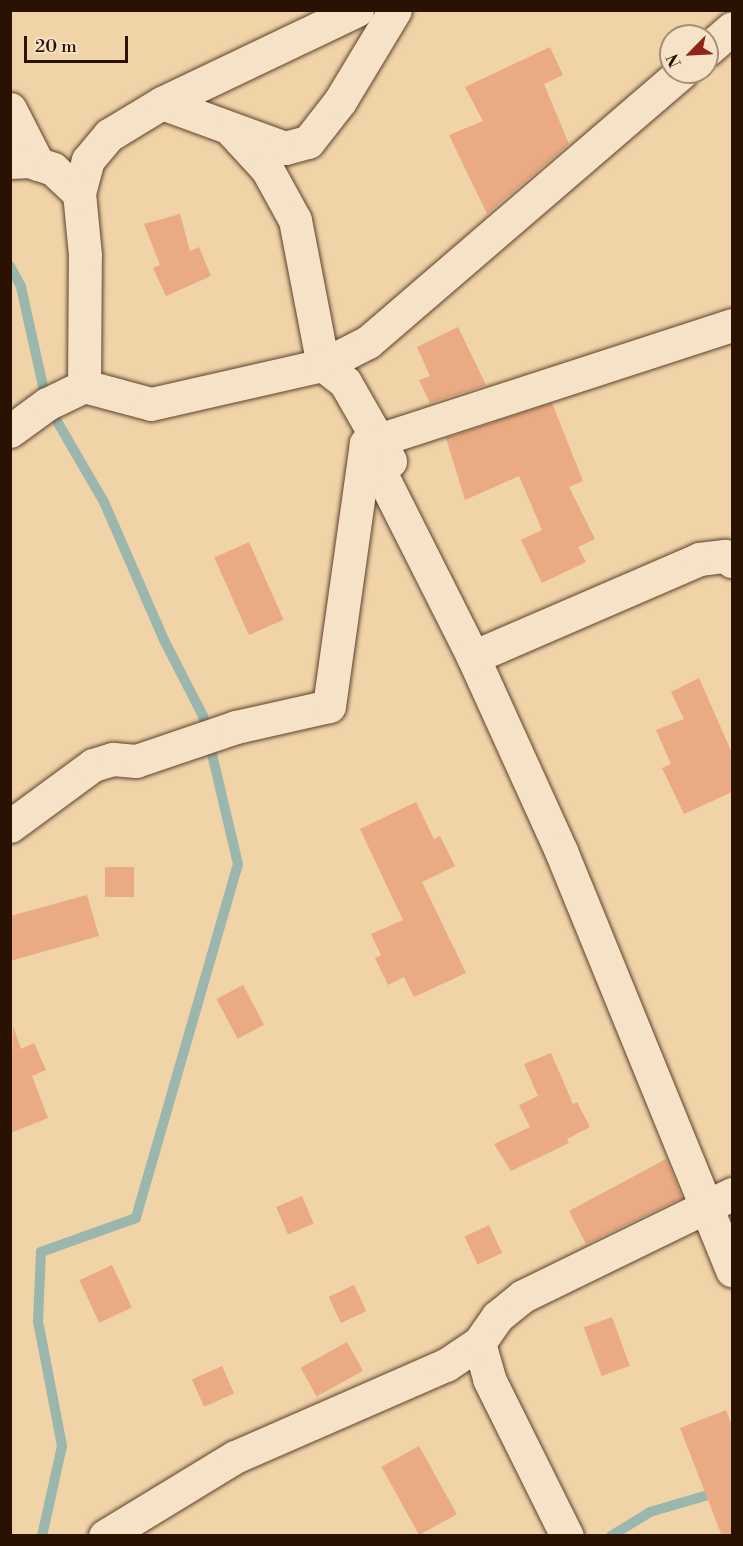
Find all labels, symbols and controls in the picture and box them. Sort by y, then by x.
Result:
scale bar [27,24,130,62]
north arrow [659,24,719,84]
text: 20 m [35,35,77,58]
text: N [663,51,686,70]

